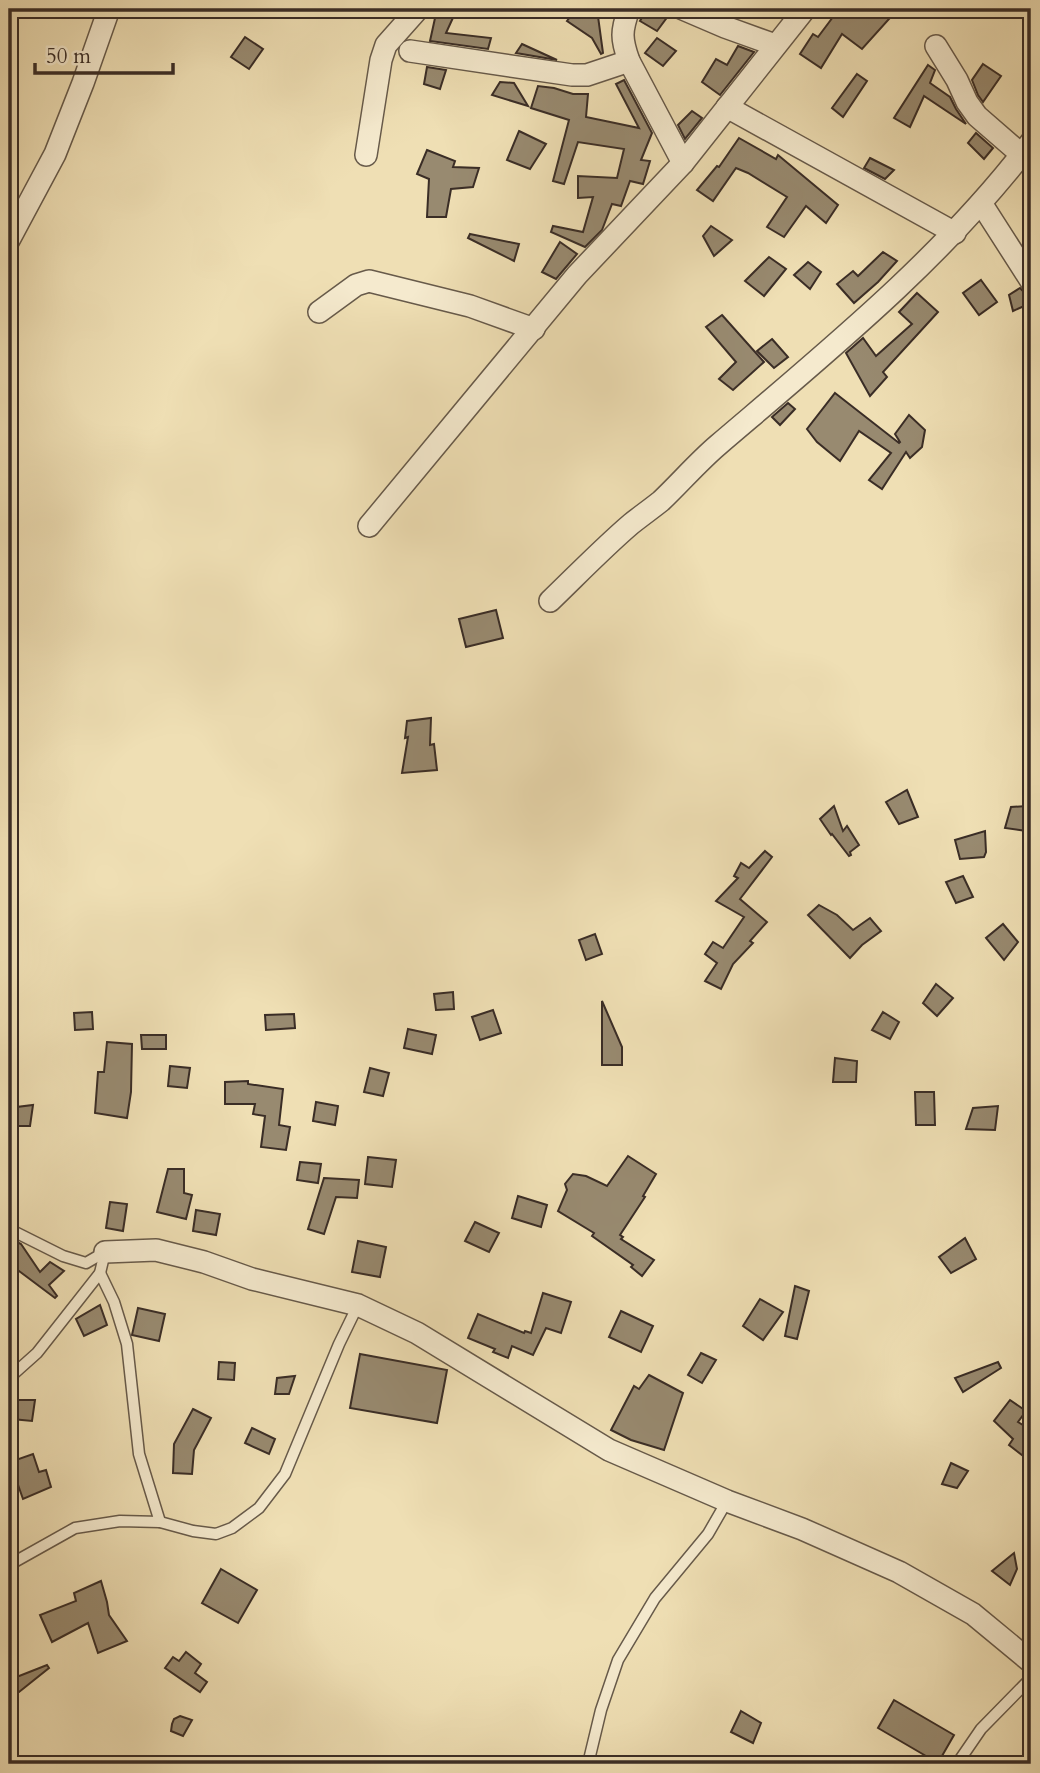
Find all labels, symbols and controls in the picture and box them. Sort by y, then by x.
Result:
scale bar [35,32,173,76]
text: 50 m [46,42,91,71]

